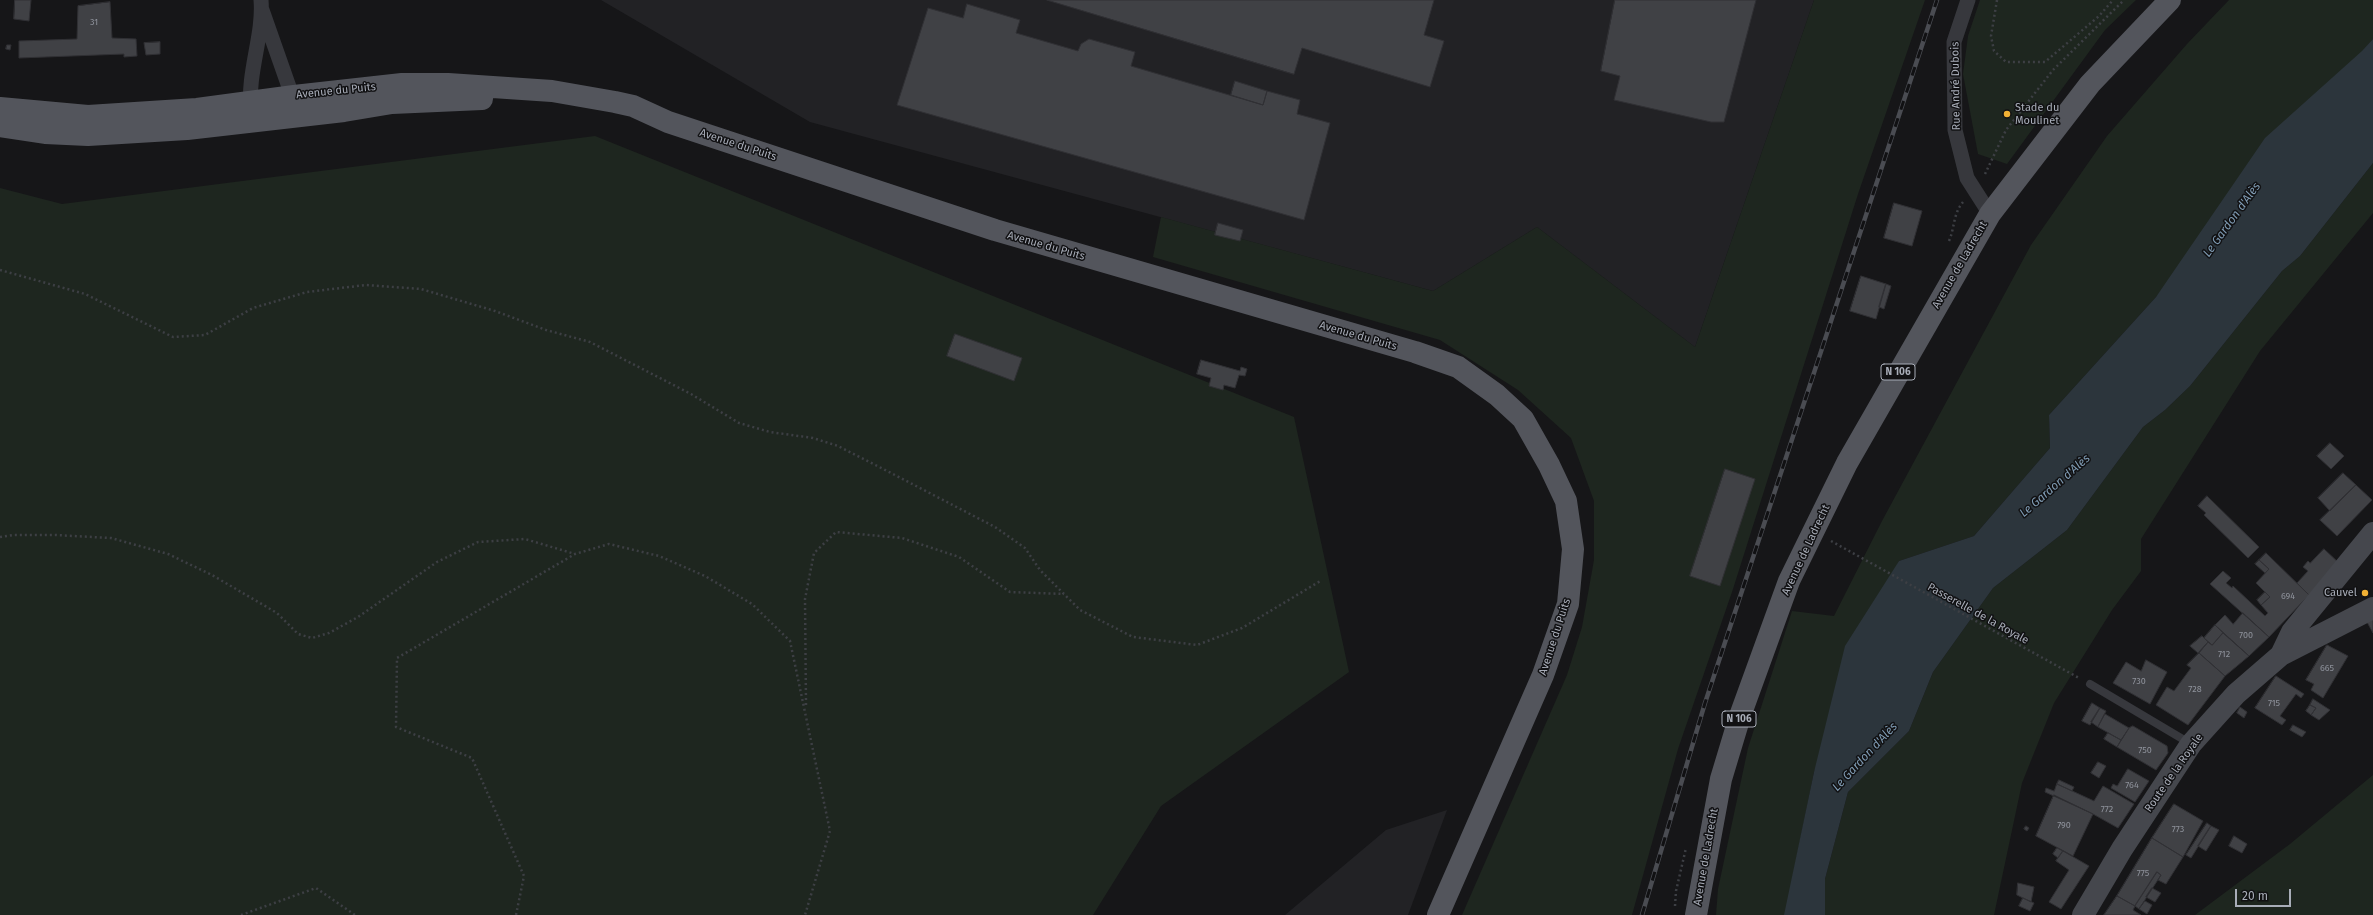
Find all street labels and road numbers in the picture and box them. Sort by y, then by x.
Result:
street label: Rue André Dubois [1949,41,1963,131]
street label: Avenue du Puits [296,80,376,102]
street label: Avenue du Puits [698,126,778,164]
street label: Avenue de Ladrecht [1930,219,1990,311]
street label: Avenue du Puits [1006,229,1086,263]
street label: Avenue du Puits [1318,319,1398,353]
road number: N 106 [1881,364,1915,380]
street label: Avenue de Ladrecht [1779,503,1833,597]
street label: Passerelle de la Royale [1925,581,2031,647]
street label: Avenue du Puits [1536,597,1574,677]
road number: N 106 [1722,711,1756,727]
street label: Route de la Royale [2142,731,2206,815]
street label: Avenue de Ladrecht [1691,807,1721,907]

